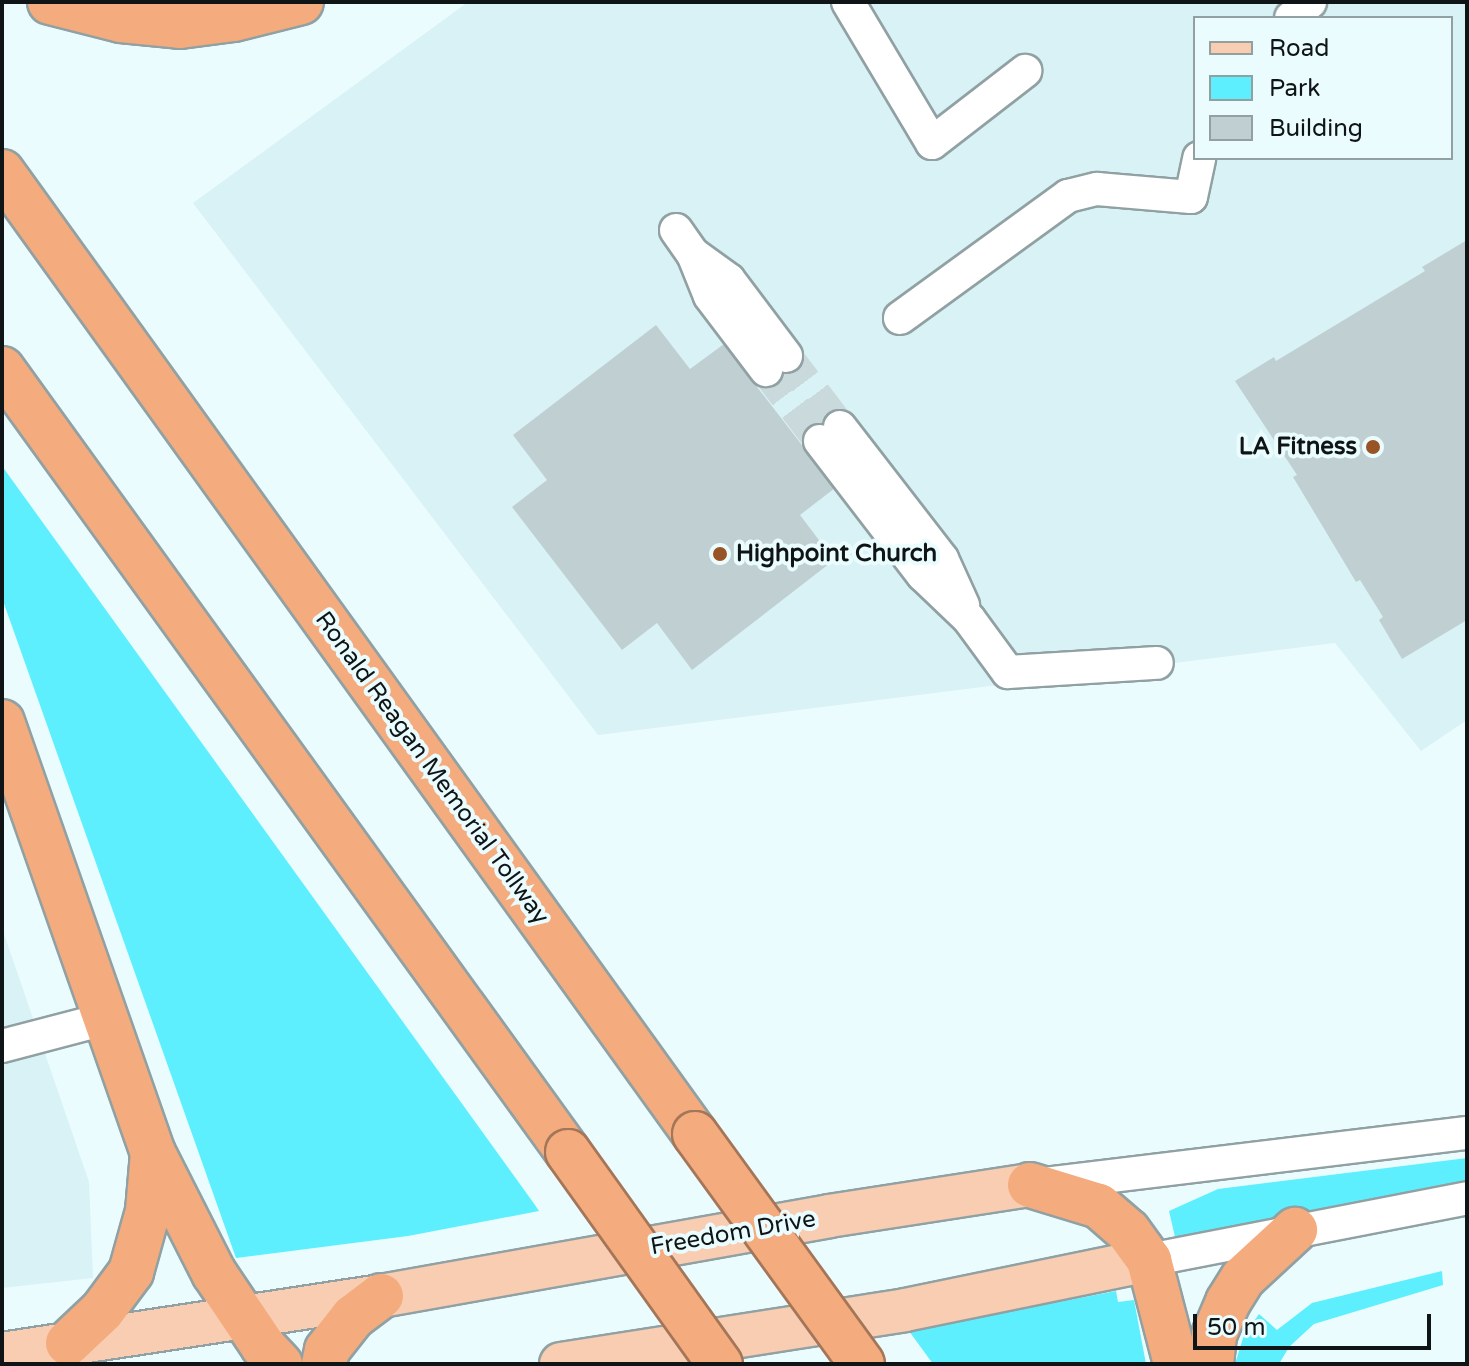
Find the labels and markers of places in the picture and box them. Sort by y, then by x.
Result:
place label: LA Fitness [1239,433,1357,461]
marker: LA Fitness [1364,438,1382,456]
place label: Highpoint Church [736,540,937,568]
marker: Highpoint Church [711,545,729,563]

